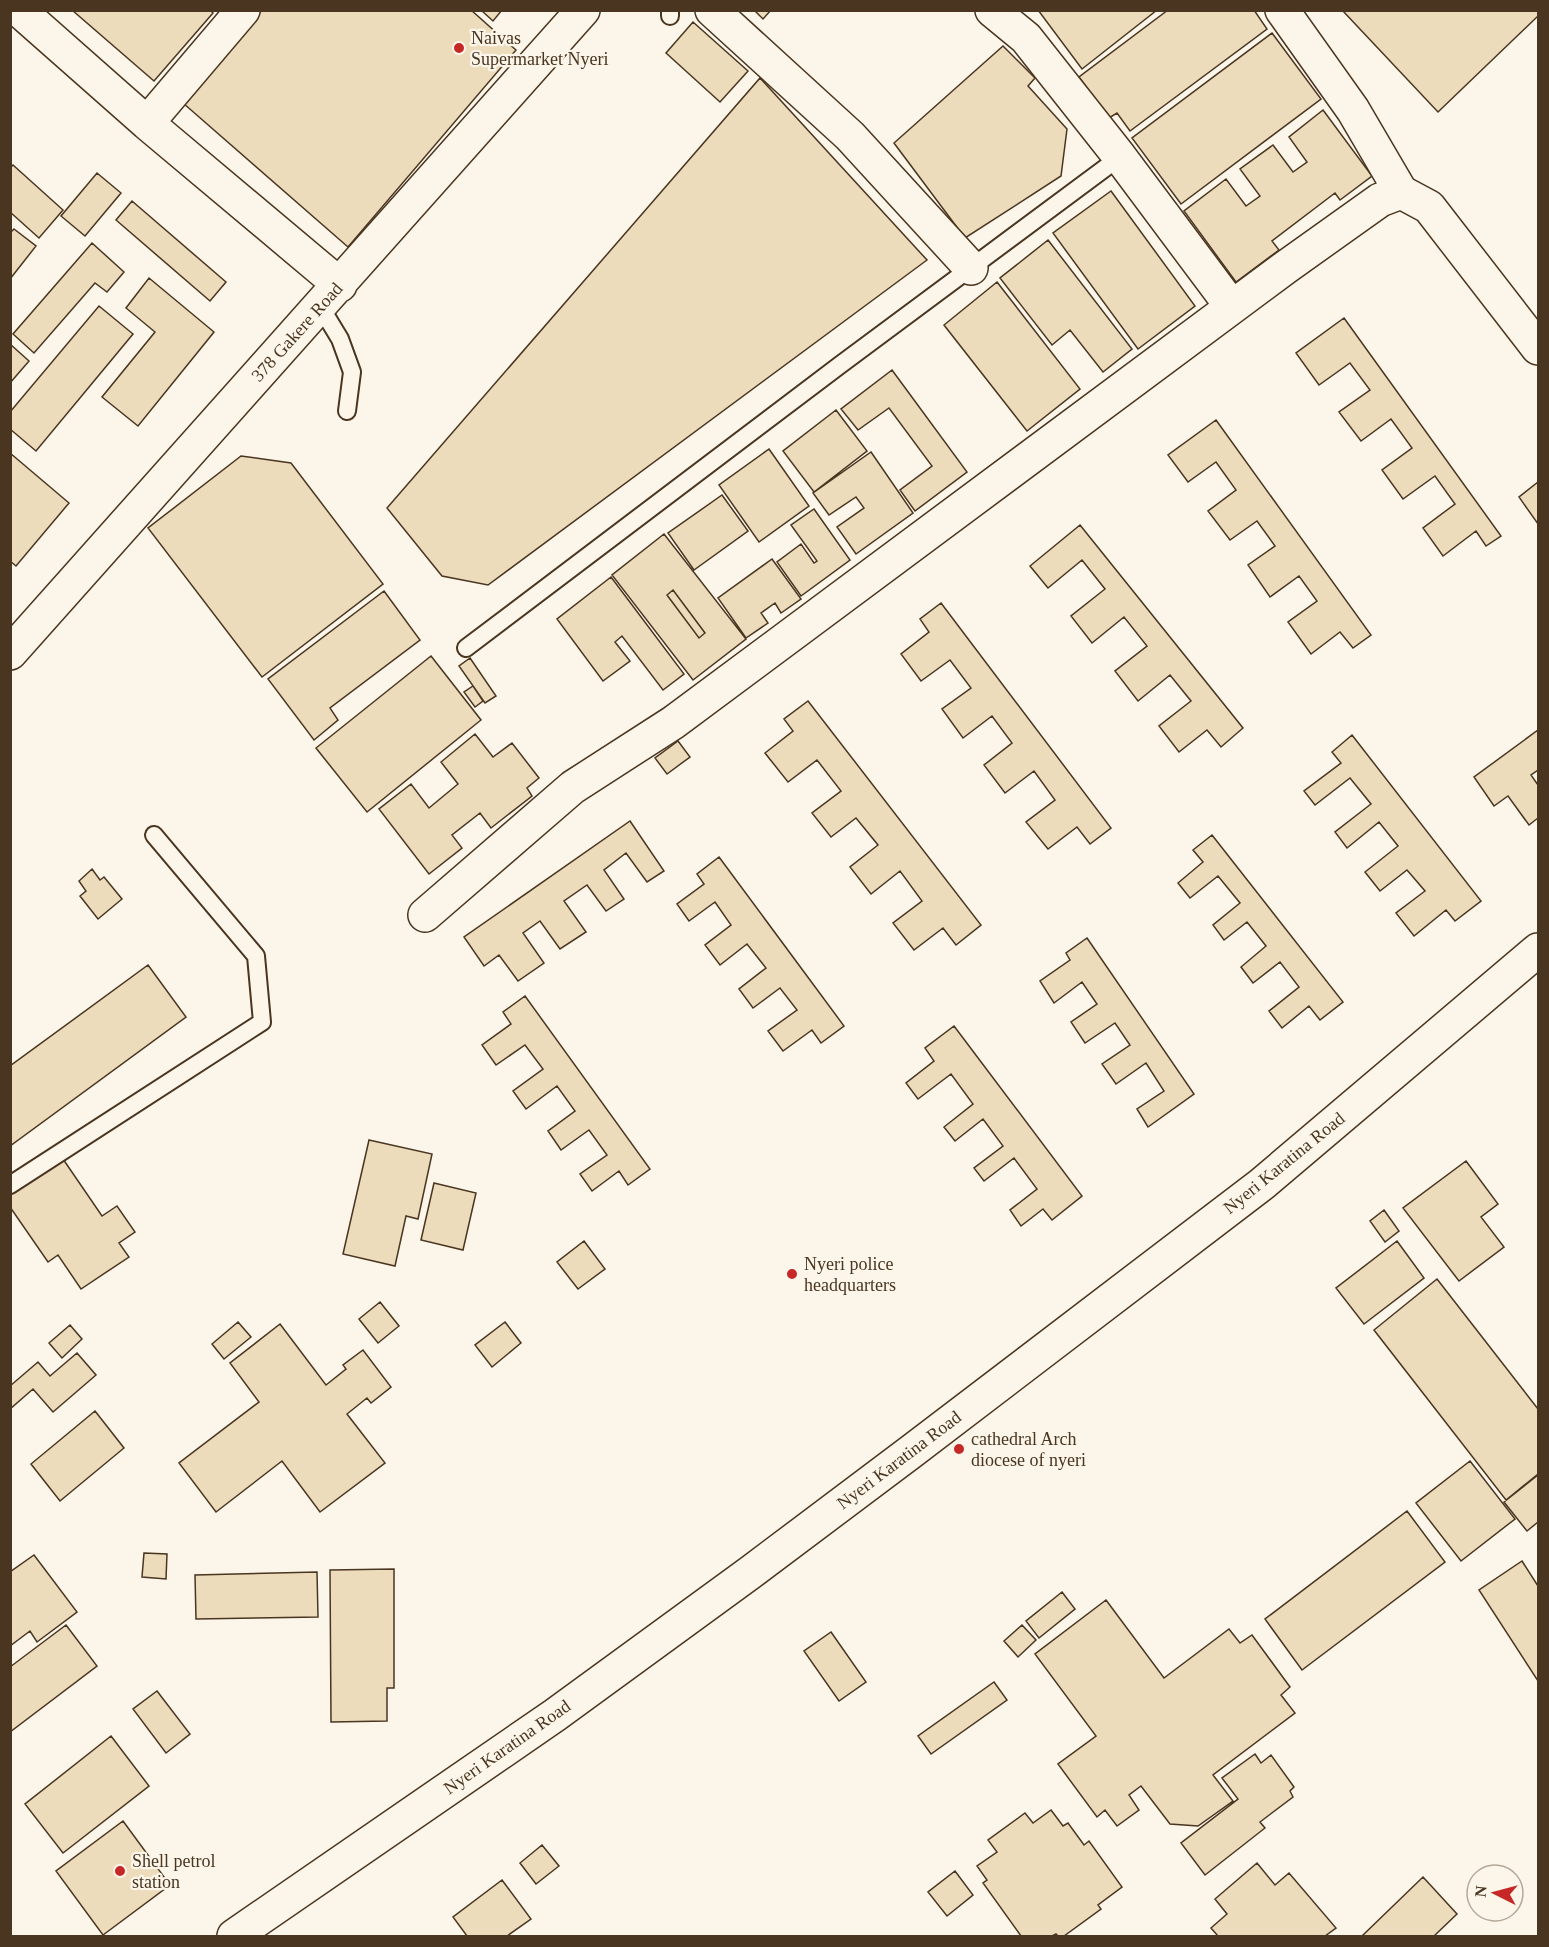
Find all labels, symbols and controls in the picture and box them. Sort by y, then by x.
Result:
place label: Naivas Supermarket Nyeri [471,28,608,69]
marker: Naivas Supermarket Nyeri [452,41,466,55]
street label: 378 Gakere Road [247,279,347,385]
street label: Nyeri Karatina Road [1219,1108,1349,1218]
place label: Nyeri police headquarters [804,1254,896,1295]
marker: Nyeri police headquarters [785,1267,799,1281]
street label: Nyeri Karatina Road [833,1407,965,1513]
place label: cathedral Arch diocese of nyeri [971,1429,1086,1470]
marker: cathedral Arch diocese of nyeri [952,1442,966,1456]
street label: Nyeri Karatina Road [440,1696,574,1798]
place label: Shell petrol station [132,1851,216,1892]
north arrow [1465,1863,1525,1923]
marker: Shell petrol station [113,1864,127,1878]
text: N [1472,1884,1490,1898]

